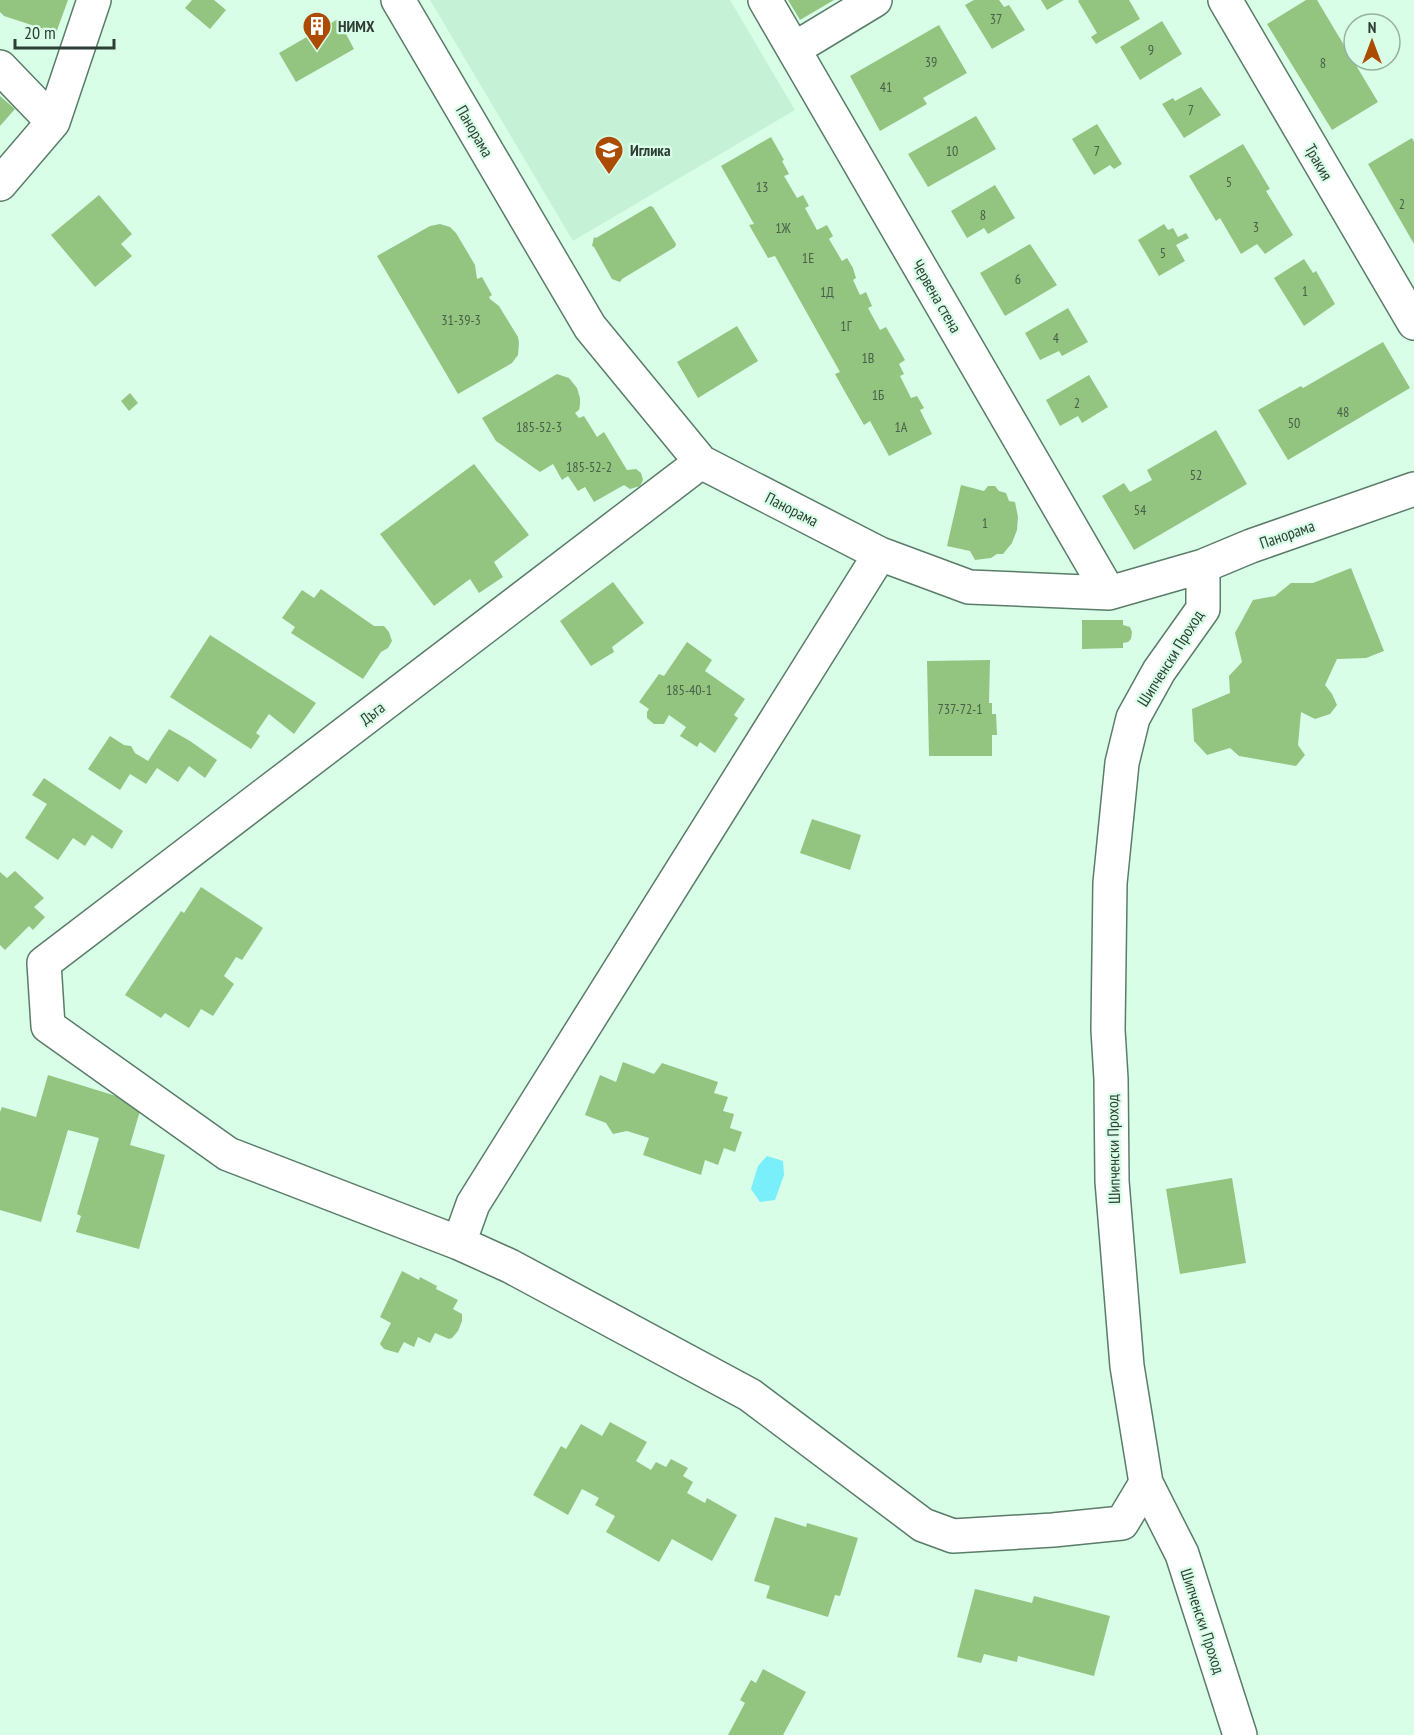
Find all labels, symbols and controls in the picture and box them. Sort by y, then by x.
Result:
building icon: НИМХ [301,10,333,52]
house number: 37 [990,10,1002,28]
scale bar [15,12,114,50]
north arrow [1342,12,1402,72]
place label: НИМХ [338,16,375,36]
text: N [1368,17,1376,37]
text: 20 m [24,21,56,44]
house number: 9 [1148,41,1154,59]
house number: 39 [925,53,937,71]
house number: 8 [1320,54,1326,72]
house number: 41 [880,78,892,96]
street label: Панорама [452,101,498,161]
house number: 7 [1188,101,1194,119]
school or university icon: Иглика [593,134,625,176]
place label: Иглика [630,140,671,160]
street label: Тракия [1301,140,1337,184]
house number: 10 [946,142,958,160]
house number: 7 [1094,142,1100,160]
house number: 5 [1226,173,1232,191]
house number: 13 [756,178,768,196]
house number: 2 [1399,195,1405,213]
house number: 8 [980,206,986,224]
house number: 3 [1253,218,1259,236]
house number: 1Ж [775,219,792,237]
house number: 5 [1160,244,1166,262]
house number: 1Е [802,249,814,267]
street label: Червена стена [908,256,966,336]
house number: 6 [1015,270,1021,288]
house number: 1 [1302,282,1308,300]
house number: 1Д [820,283,834,301]
house number: 31-39-3 [441,311,481,329]
house number: 1Г [840,317,853,335]
house number: 4 [1053,329,1060,347]
house number: 1В [862,349,874,367]
house number: 1Б [872,386,884,404]
house number: 2 [1074,394,1080,412]
house number: 48 [1337,403,1349,421]
house number: 50 [1288,414,1300,432]
house number: 185-52-3 [516,418,562,436]
house number: 1А [895,418,908,436]
house number: 185-52-2 [566,458,612,476]
house number: 52 [1190,466,1202,484]
street label: Панорама [762,487,822,531]
house number: 54 [1134,501,1147,519]
house number: 1 [982,514,988,532]
street label: Панорама [1257,515,1317,553]
street label: Шипченски Проход [1132,606,1208,710]
house number: 185-40-1 [666,681,712,699]
street label: Дъга [356,697,388,729]
house number: 737-72-1 [937,700,983,718]
street label: Шипченски Проход [1102,1094,1124,1204]
street label: Шипченски Проход [1177,1566,1229,1676]

